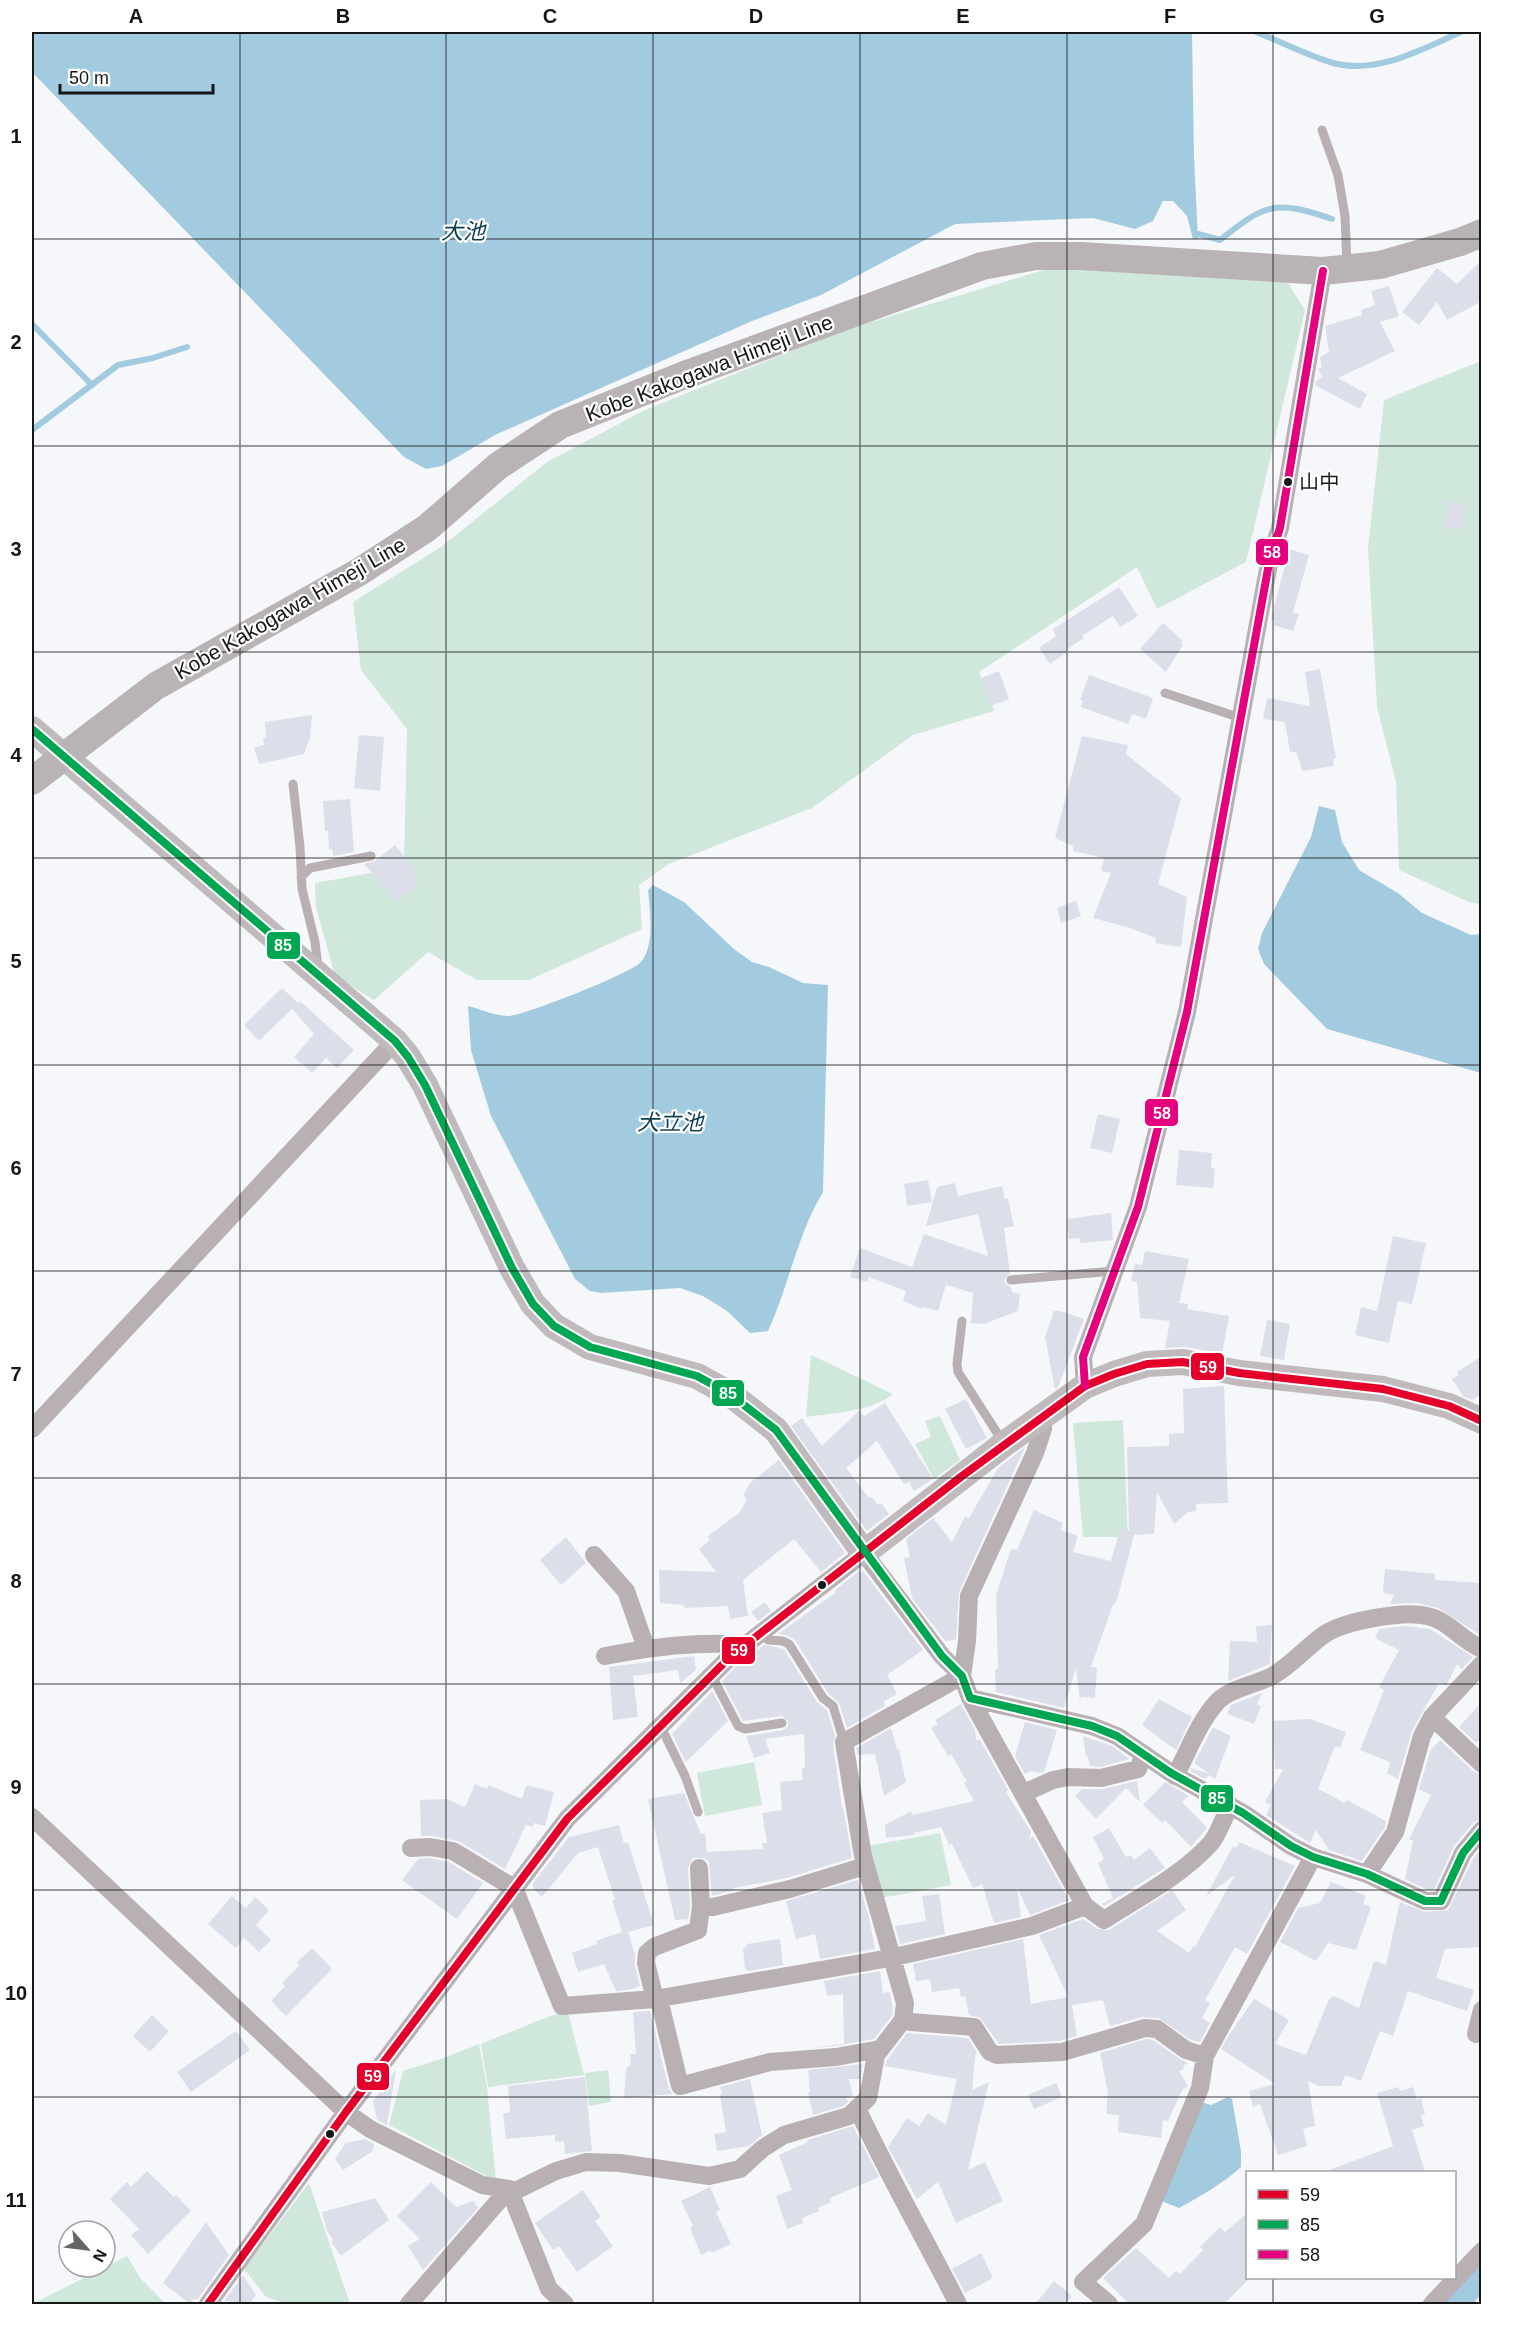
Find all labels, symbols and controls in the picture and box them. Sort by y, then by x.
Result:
text: A [129,5,143,27]
text: B [336,5,350,27]
text: C [543,5,557,27]
text: D [749,5,763,27]
text: E [956,5,970,27]
text: F [1164,5,1176,27]
text: G [1369,5,1385,27]
scale bar [60,57,213,95]
text: 50 m [69,68,109,88]
text: 1 [10,125,22,147]
water label: 大池 [441,219,487,244]
street label: Kobe Kakogawa Himeji Line [582,310,836,426]
text: 2 [10,331,22,353]
place label: 山中 [1299,471,1339,493]
marker: 山中 [1282,476,1294,488]
street label: Kobe Kakogawa Himeji Line [171,532,409,684]
text: 3 [10,538,22,560]
line badge: 58 [1255,538,1289,566]
text: 58 [1263,544,1281,561]
text: 4 [10,744,22,766]
line badge: 85 [266,931,301,960]
text: 85 [274,937,292,954]
text: 5 [10,950,22,972]
line badge: 58 [1144,1098,1179,1127]
text: 58 [1153,1105,1171,1122]
water label: 犬立池 [637,1110,705,1135]
text: 6 [10,1157,22,1179]
line badge: 59 [1190,1352,1225,1381]
text: 59 [1199,1359,1217,1376]
text: 7 [10,1363,22,1385]
line badge: 85 [711,1379,745,1407]
text: 85 [719,1385,737,1402]
text: 8 [10,1570,22,1592]
unlabelled marker [816,1579,828,1591]
line badge: 59 [721,1636,756,1665]
text: 59 [730,1642,748,1659]
text: 9 [10,1776,22,1798]
line badge: 85 [1200,1784,1234,1813]
text: 85 [1208,1790,1226,1807]
text: 10 [5,1982,27,2004]
line badge: 59 [356,2062,390,2091]
text: 59 [364,2068,382,2085]
unlabelled marker [324,2128,336,2140]
legend [1246,2171,1456,2279]
text: 59 [1300,2185,1320,2205]
text: 11 [5,2189,27,2211]
text: 85 [1300,2215,1320,2235]
north arrow [57,2219,117,2279]
text: 58 [1300,2245,1320,2265]
text: N [90,2247,110,2265]

